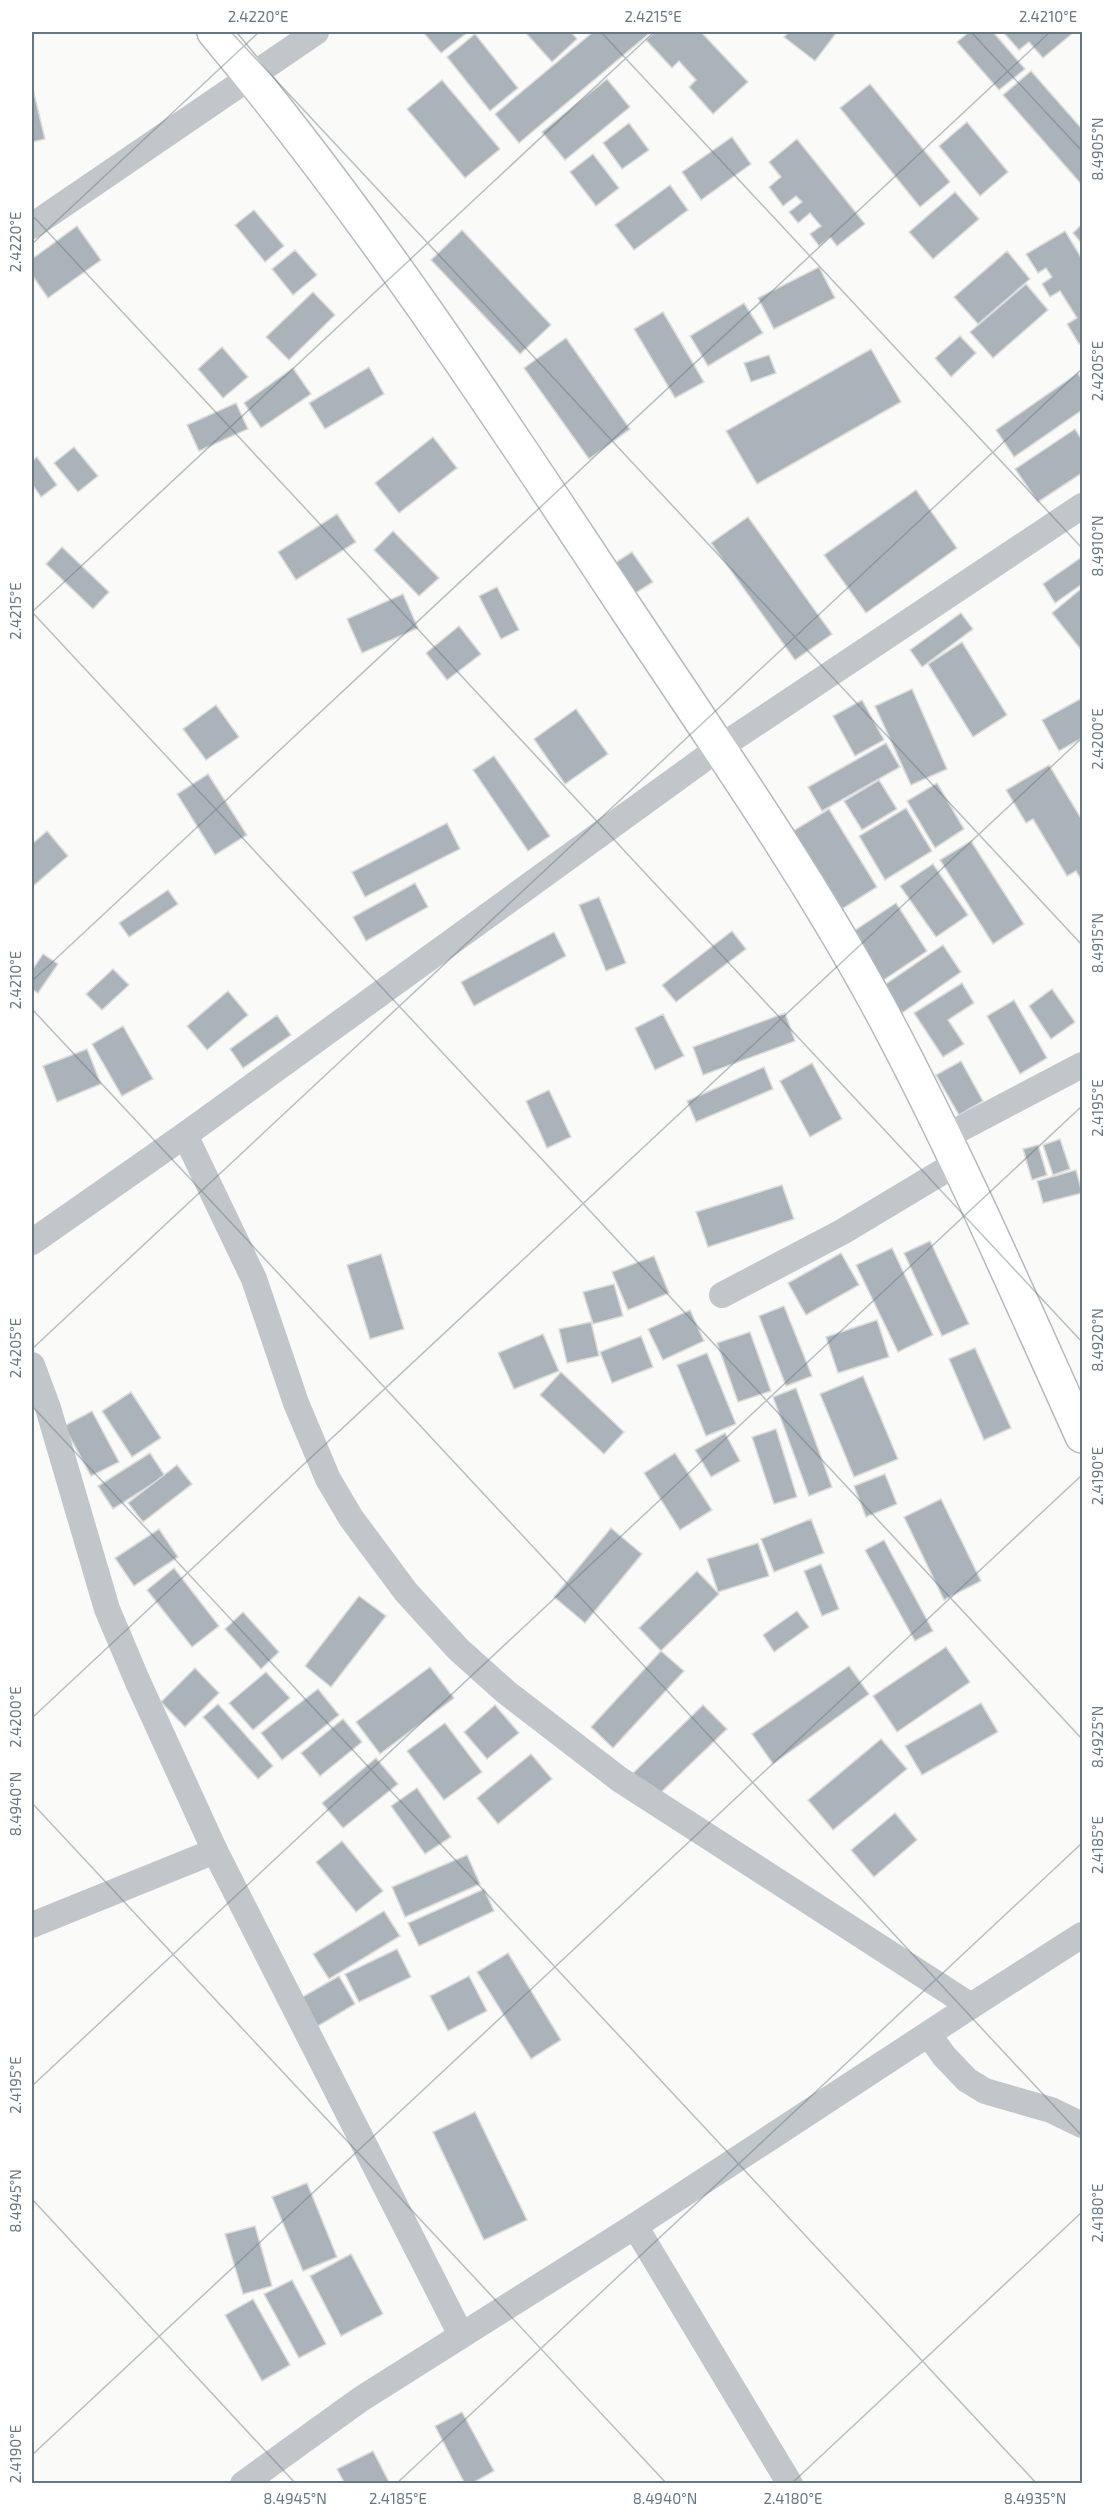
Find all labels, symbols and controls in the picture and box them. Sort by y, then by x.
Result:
text: 2.4220°E [228,7,288,25]
text: 2.4215°E [624,7,682,25]
text: 2.4210°E [1019,7,1077,25]
text: 8.4905°N [1088,117,1106,181]
text: 2.4220°E [6,212,24,272]
text: 2.4205°E [1088,341,1106,401]
text: 8.4910°N [1088,515,1106,577]
text: 2.4215°E [6,582,24,640]
text: 2.4200°E [1088,708,1106,770]
text: 8.4915°N [1088,913,1106,973]
text: 2.4210°E [6,951,24,1009]
text: 2.4195°E [1088,1079,1106,1137]
text: 8.4920°N [1088,1308,1106,1372]
text: 2.4205°E [6,1318,24,1378]
text: 2.4190°E [1088,1447,1106,1505]
text: 2.4200°E [6,1686,24,1748]
text: 8.4925°N [1088,1706,1106,1768]
text: 8.4940°N [6,1772,24,1836]
text: 2.4185°E [1088,1816,1106,1874]
text: 2.4195°E [6,2056,24,2114]
text: 8.4945°N [6,2169,24,2233]
text: 2.4180°E [1088,2184,1106,2242]
text: 2.4190°E [6,2425,24,2483]
text: 8.4945°N [263,2489,327,2507]
text: 2.4185°E [369,2489,427,2507]
text: 8.4940°N [633,2489,697,2507]
text: 2.4180°E [764,2489,822,2507]
text: 8.4935°N [1004,2489,1066,2507]

